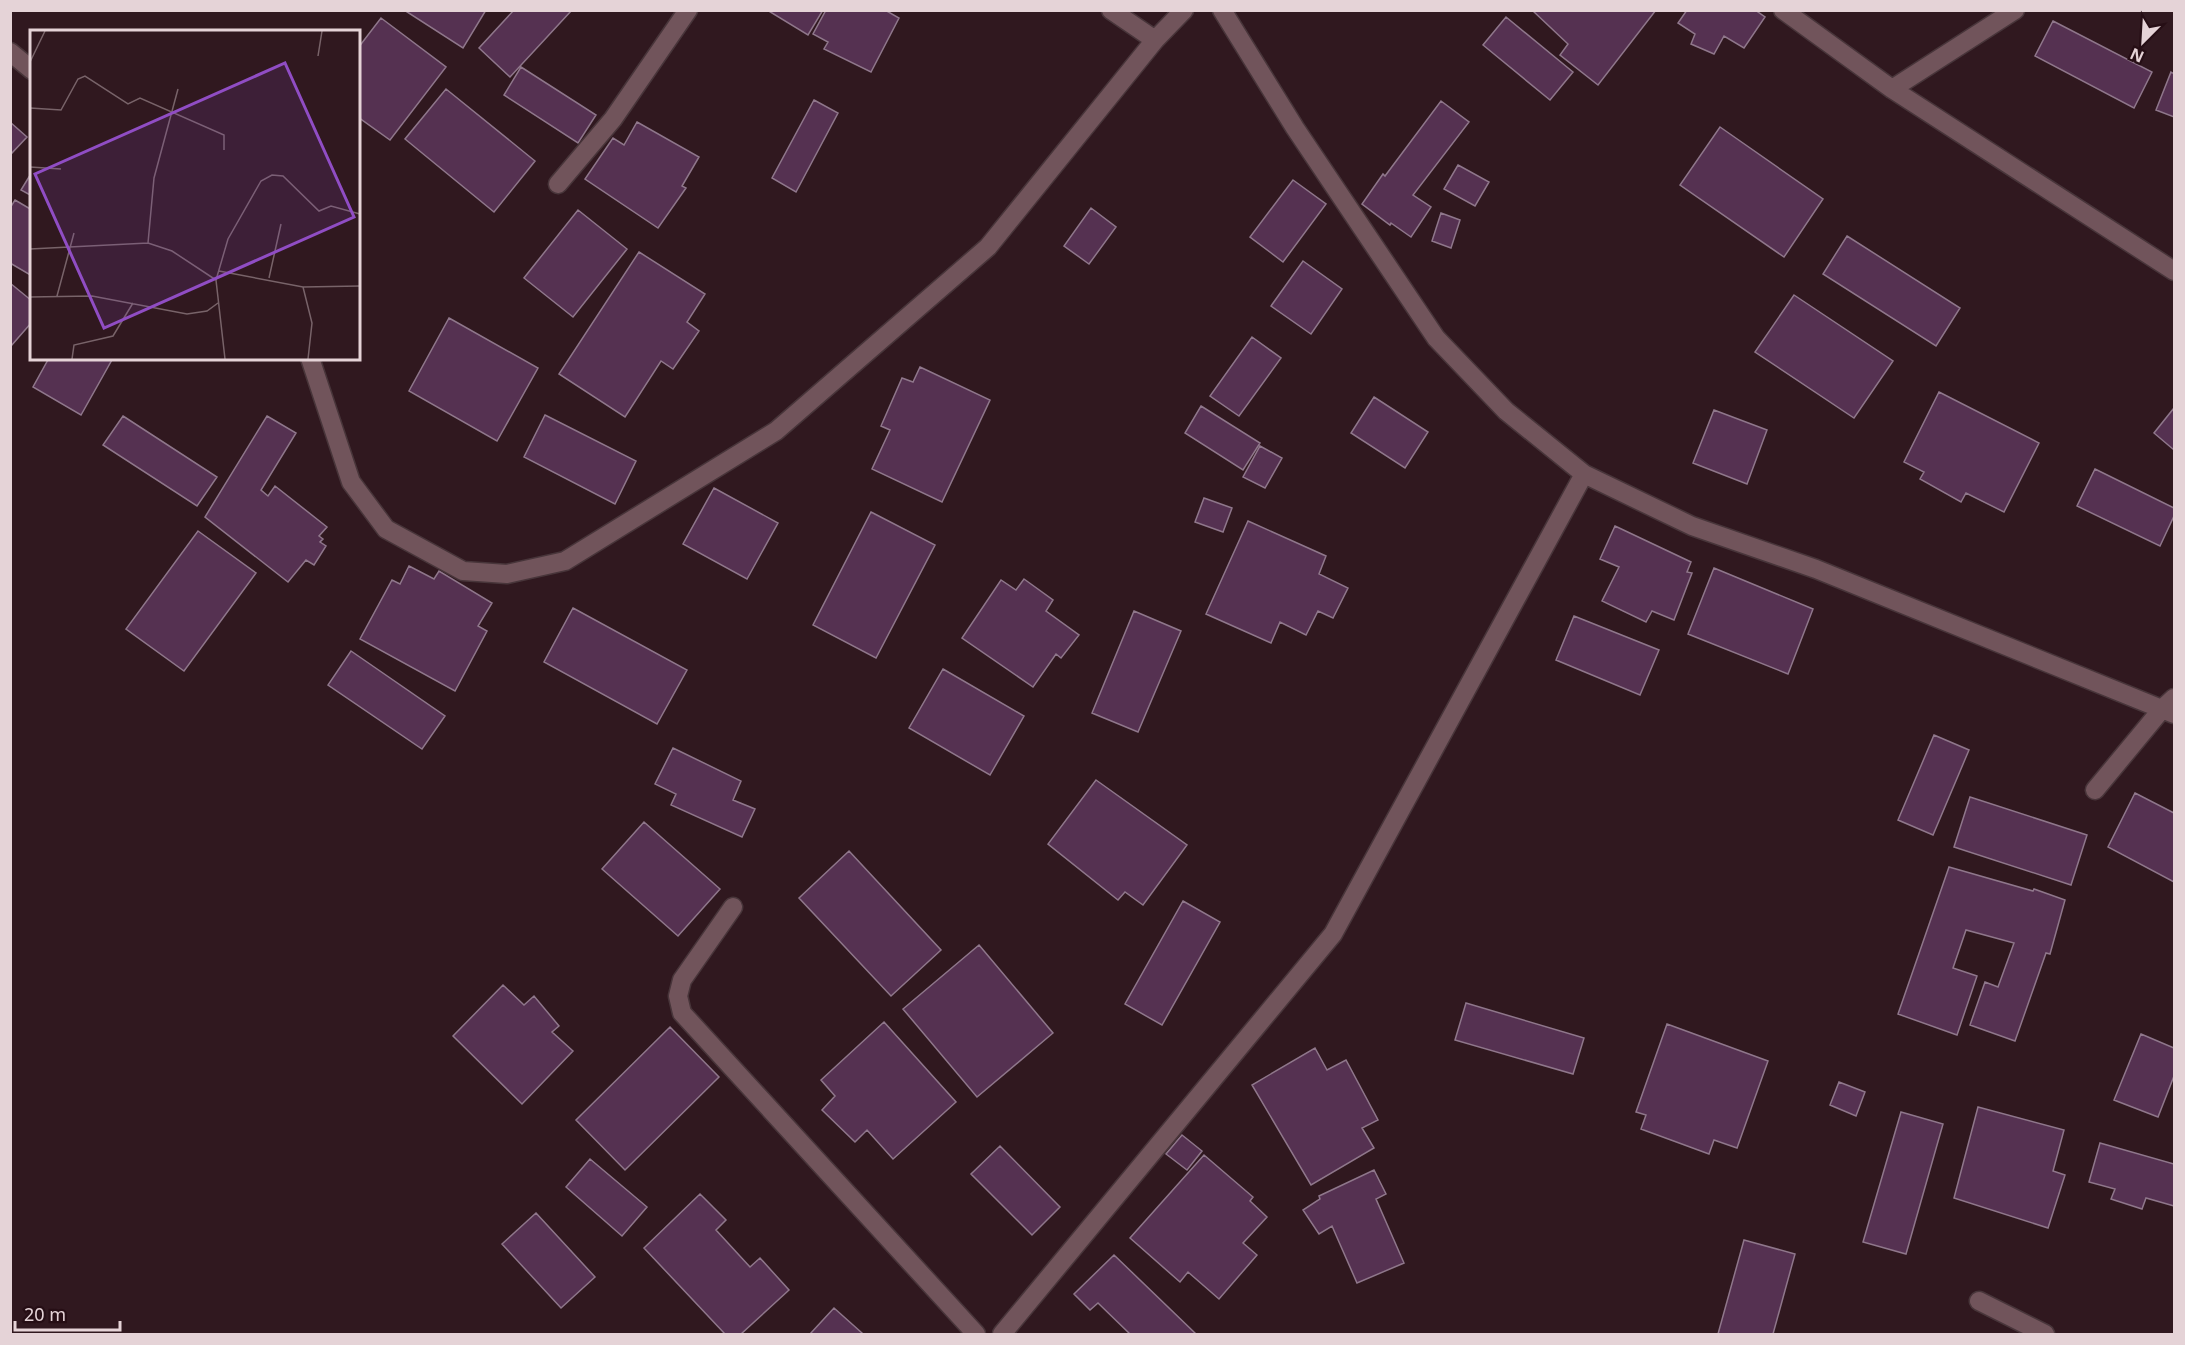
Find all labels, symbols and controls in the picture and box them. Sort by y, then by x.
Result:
north arrow [2113,12,2173,72]
inset map [30,30,360,360]
text: N [2126,43,2147,68]
scale bar [15,1294,120,1332]
text: 20 m [24,1302,66,1326]

